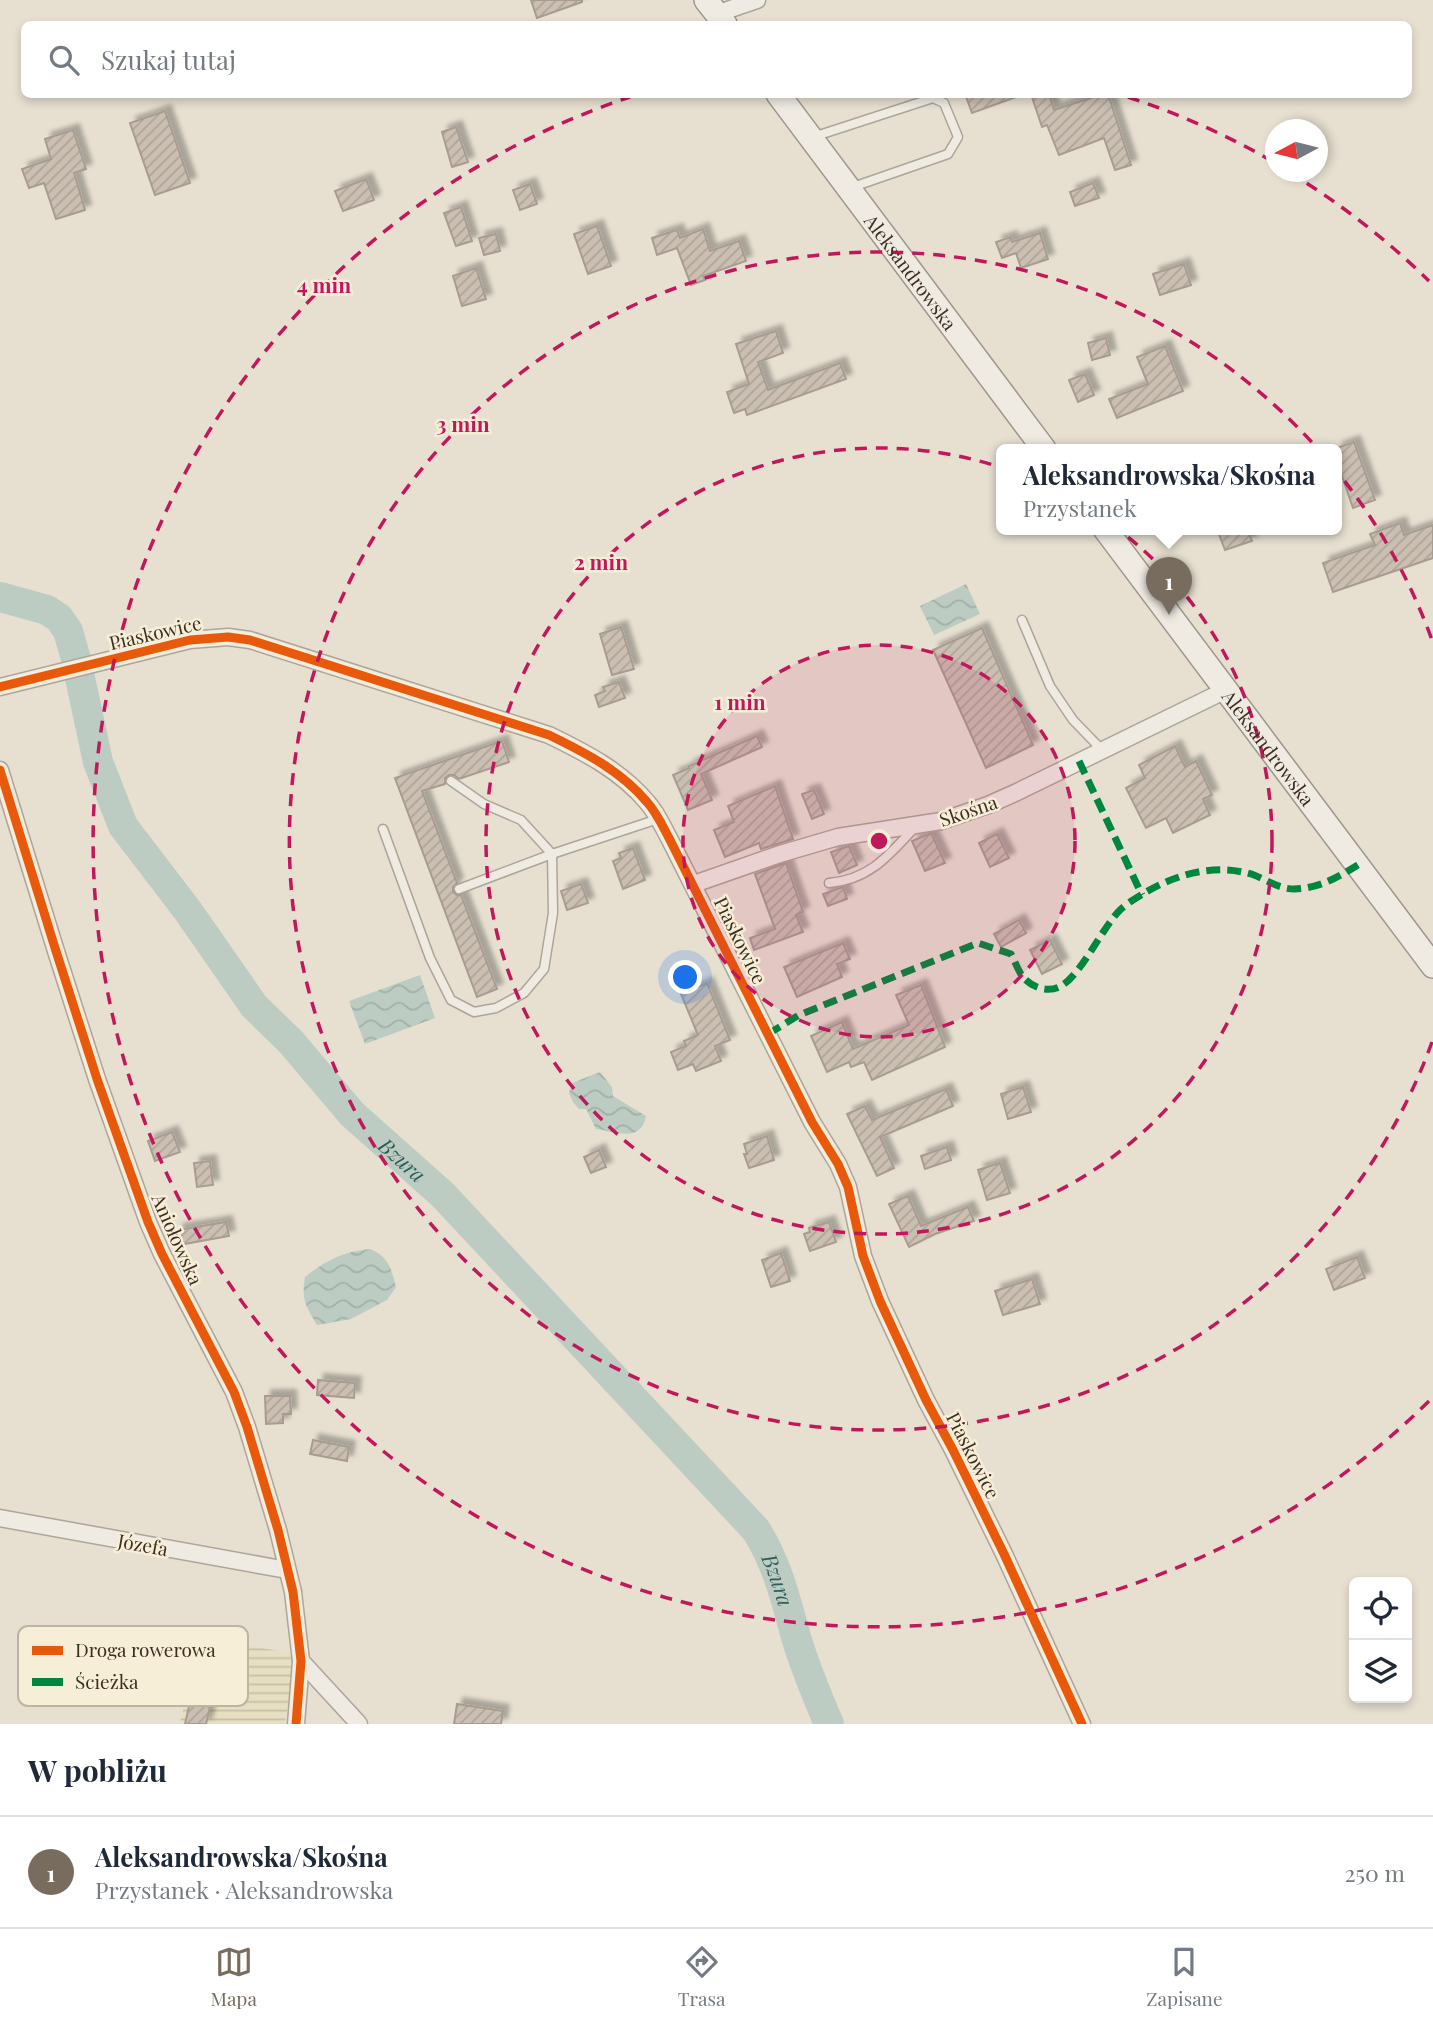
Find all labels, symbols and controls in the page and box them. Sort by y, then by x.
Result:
search box [21,21,1412,98]
icon: search [45,41,83,79]
text: Szukaj tutaj [101,42,236,77]
north arrow [1265,119,1328,182]
street label: Aleksandrowska [859,208,963,335]
text: 4 min [297,270,351,298]
text: 3 min [436,409,490,437]
popup [996,444,1342,535]
text: Aleksandrowska/Skośna [1023,457,1315,492]
text: Przystanek [1023,492,1137,523]
text: 2 min [574,547,628,575]
pin: 1 [1146,557,1192,615]
street label: Piaskowice [106,609,204,655]
street label: Aleksandrowska [1216,683,1321,811]
text: 1 min [714,687,766,715]
street label: Skośna [935,788,1001,832]
centre of rings [867,829,891,853]
street label: Piaskowice [709,892,773,988]
your location [668,960,702,994]
water label: Bzura [373,1130,432,1188]
street label: Aniołowska [146,1188,210,1289]
street label: Piaskowice [941,1407,1007,1503]
street label: Józefa [115,1527,171,1561]
water label: Bzura [756,1548,801,1609]
map controls [1349,1577,1412,1703]
button: locate [1349,1577,1412,1640]
legend [18,1626,248,1706]
text: Droga rowerowa [75,1636,216,1662]
button: layers [1349,1640,1412,1703]
text: Ścieżka [75,1668,139,1694]
text: W pobliżu [28,1750,167,1790]
text: Aleksandrowska/Skośna [95,1839,388,1874]
text: 1 [47,1857,55,1888]
text: 250 m [1344,1857,1405,1888]
text: Przystanek · Aleksandrowska [95,1874,393,1905]
tab: Mapa [210,1943,257,2011]
tab: Trasa [678,1943,725,2011]
tab: Zapisane [1146,1943,1223,2011]

